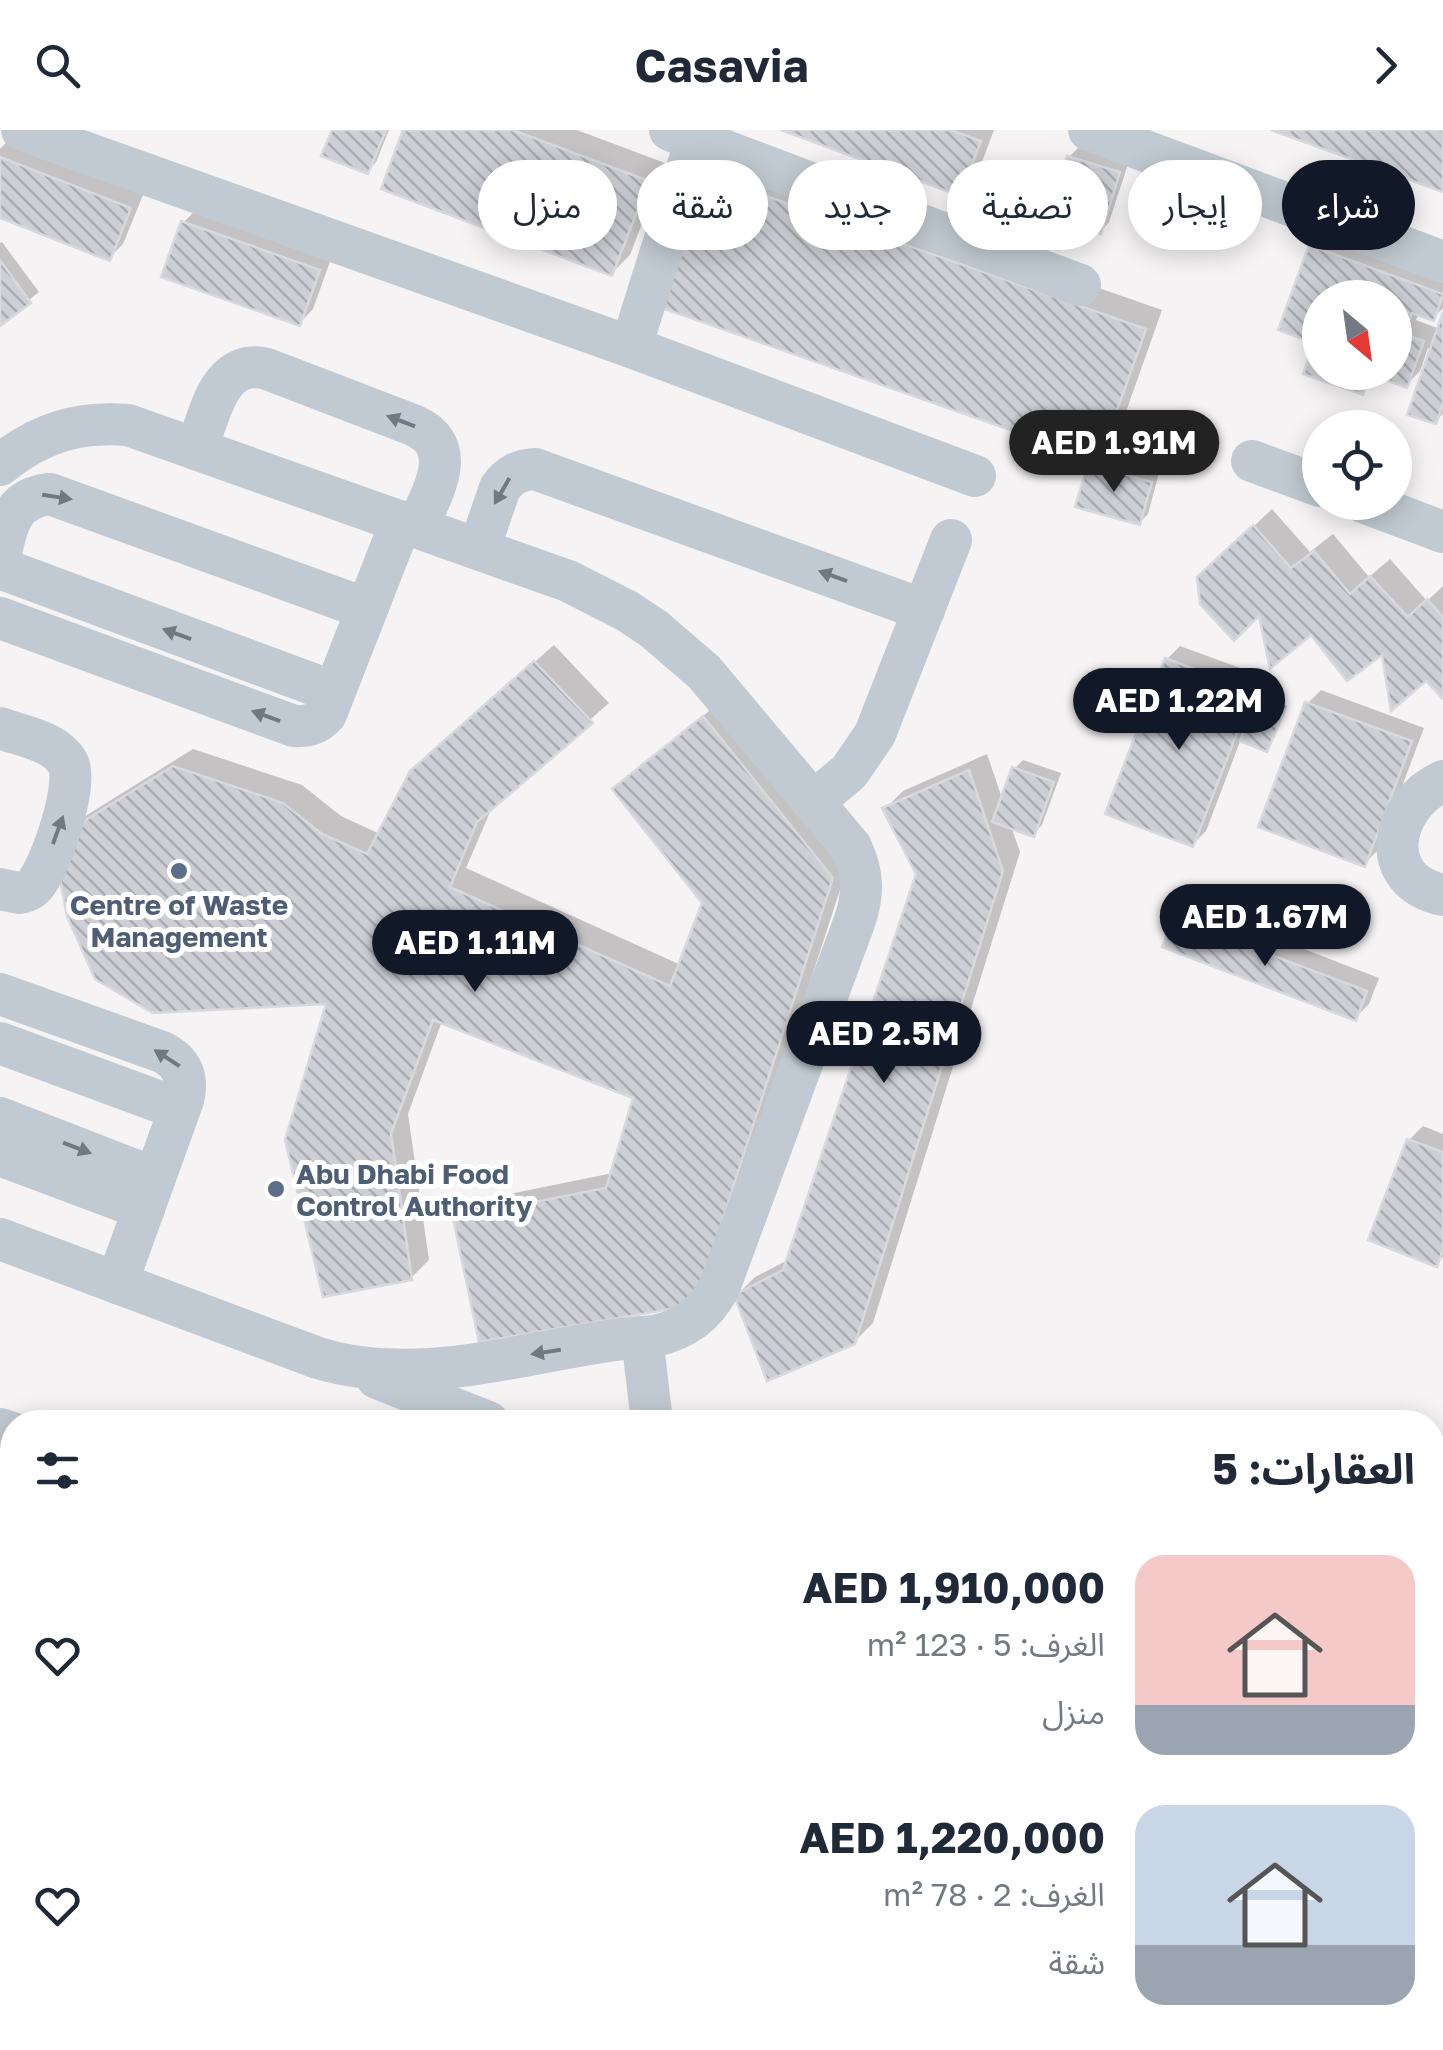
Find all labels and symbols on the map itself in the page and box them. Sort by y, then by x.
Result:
north arrow [1302,280,1412,390]
pin: AED 1.91M [1000,410,1228,495]
one-way arrow [386,412,416,428]
one-way arrow [493,477,511,505]
one-way arrow [42,490,73,506]
one-way arrow [817,568,847,583]
one-way arrow [162,626,192,641]
pin: AED 1.22M [1065,668,1293,753]
one-way arrow [251,708,281,723]
one-way arrow [51,815,66,845]
marker: Centre of Waste Management [168,860,190,882]
pin: AED 1.67M [1151,884,1379,969]
place label: Centre of Waste Management [70,888,288,953]
pin: AED 1.11M [361,910,589,995]
pin: AED 2.5M [781,1001,987,1086]
one-way arrow [154,1049,181,1069]
one-way arrow [63,1141,93,1156]
place label: Abu Dhabi Food Control Authority [296,1157,533,1222]
marker: Abu Dhabi Food Control Authority [265,1178,287,1200]
one-way arrow [529,1345,561,1361]

